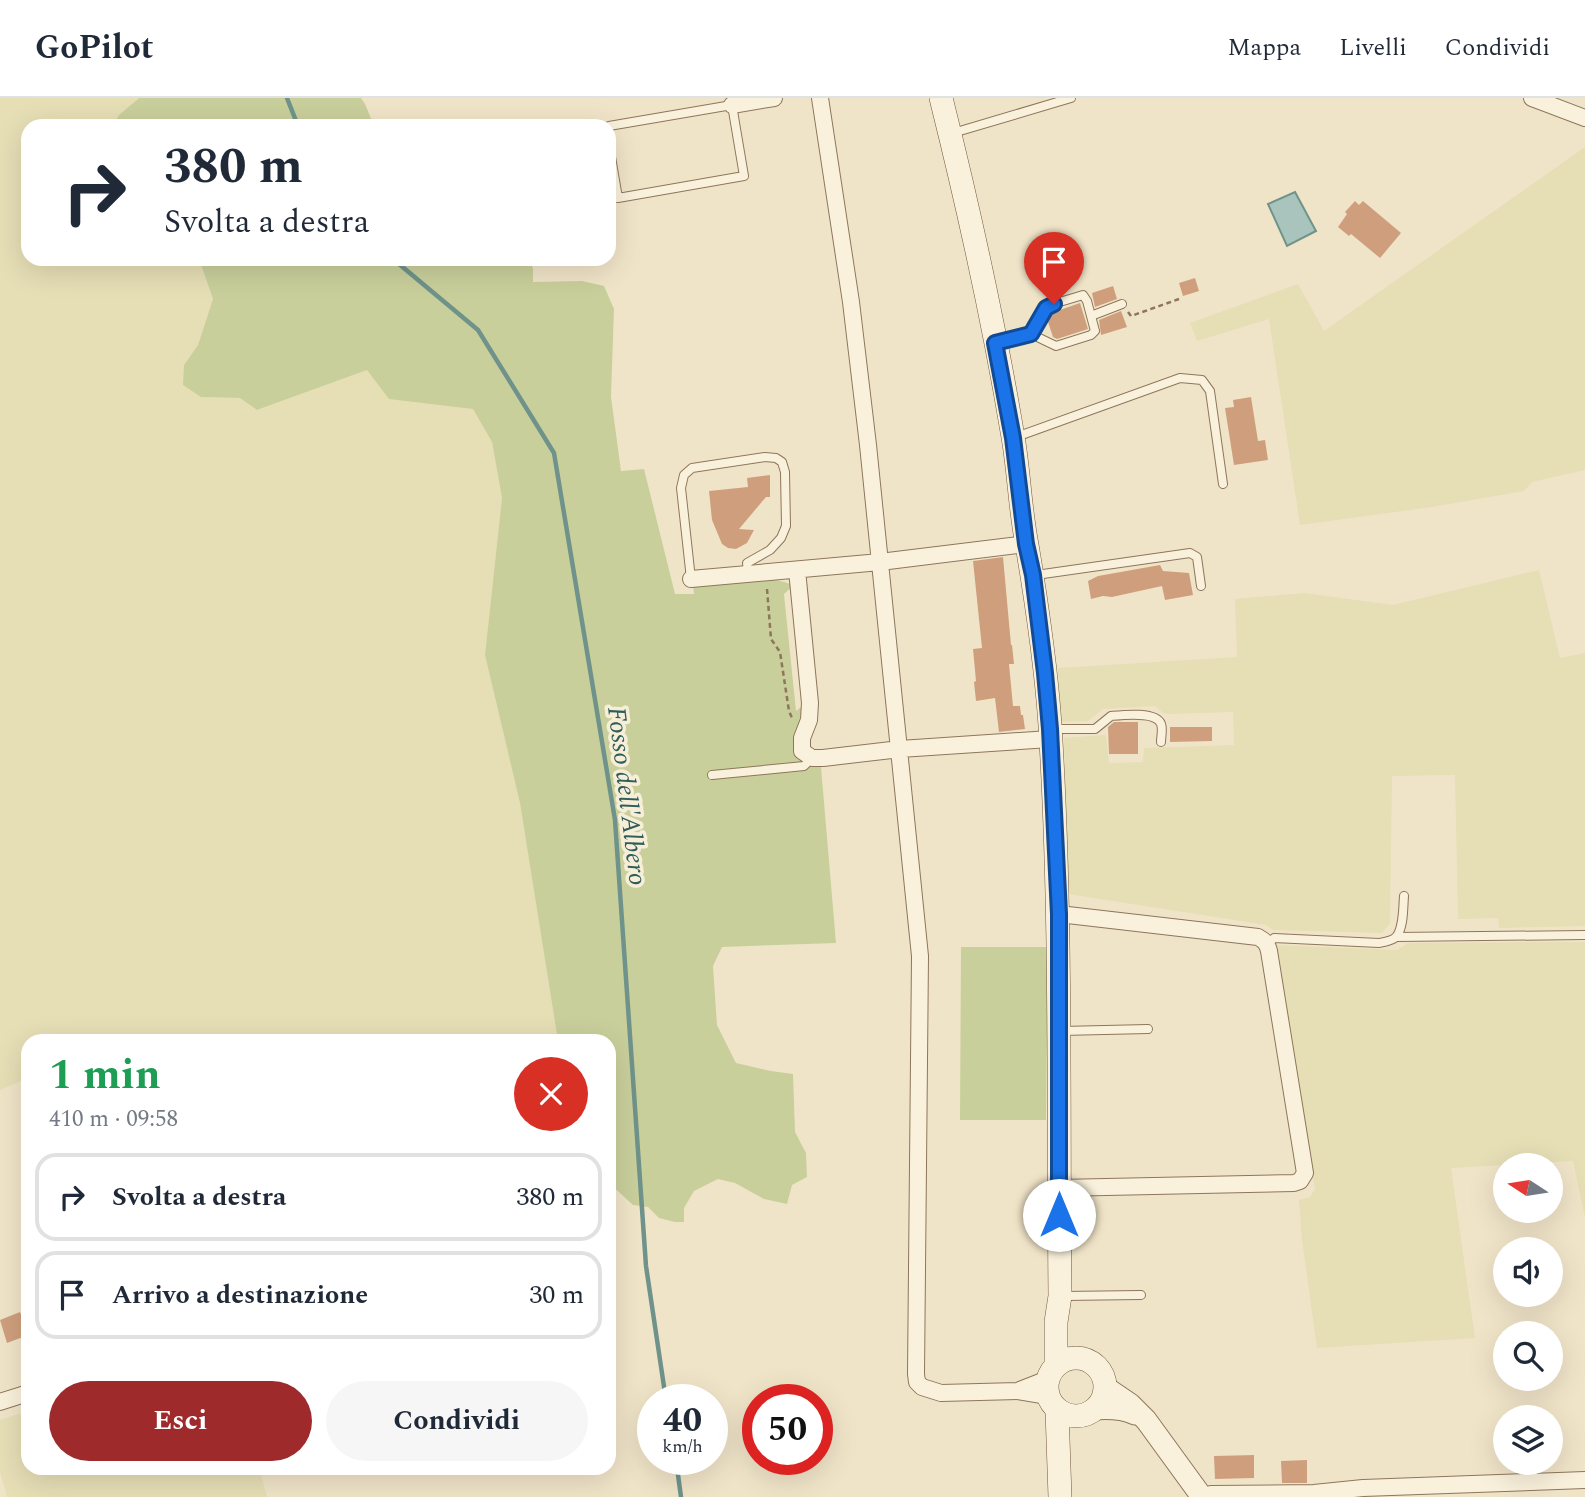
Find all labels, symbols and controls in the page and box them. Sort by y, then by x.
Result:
text: GoPilot [35,23,154,73]
text: Mappa [1227,30,1301,66]
text: Livelli [1339,30,1407,66]
text: Condividi [1445,30,1550,66]
text: 380 m [164,130,303,205]
icon: right [49,147,140,238]
text: Svolta a destra [164,198,370,247]
pin [1024,232,1084,304]
icon: arrive [1035,243,1073,281]
water label: Fosso dell'Albero [596,704,658,888]
text: 1 min [49,1044,161,1107]
button: close [514,1057,588,1131]
text: 410 m · 09:58 [49,1102,178,1137]
north arrow [1493,1153,1563,1223]
map controls [1493,1153,1563,1475]
text: Svolta a destra [112,1177,286,1217]
text: 380 m [516,1177,584,1217]
icon: right [53,1178,91,1216]
position arrow [1022,1178,1096,1252]
button: sound [1493,1237,1563,1307]
text: Arrivo a destinazione [112,1275,368,1315]
text: 30 m [529,1275,584,1315]
icon: arrive [53,1276,91,1314]
button: search [1493,1321,1563,1391]
button: Esci [49,1381,312,1461]
button: Condividi [326,1381,588,1461]
speed limit sign: 50 [742,1384,833,1475]
text: 40 [663,1394,702,1447]
button: layers [1493,1405,1563,1475]
text: km/h [662,1433,703,1460]

